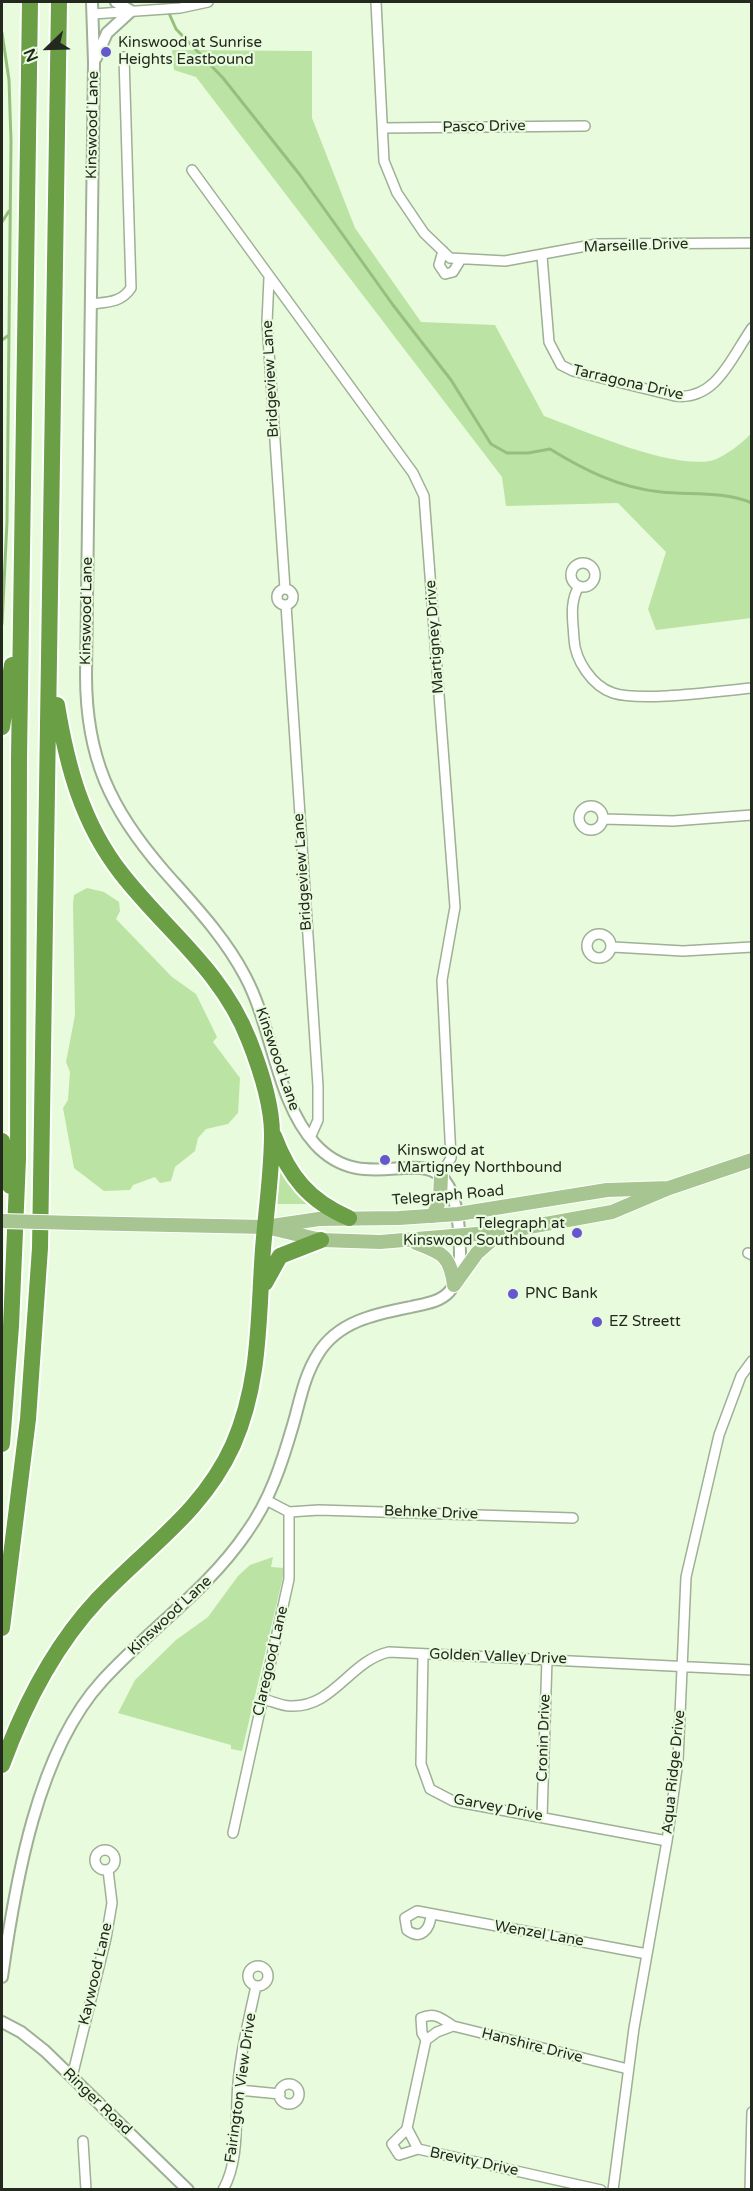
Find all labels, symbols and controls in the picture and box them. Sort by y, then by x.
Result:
north arrow [18,18,78,78]
place label: Kinswood at Sunrise Heights Eastbound [118,34,262,69]
text: N [20,45,43,65]
marker: Kinswood at Sunrise Heights Eastbound [99,45,113,59]
street label: Kinswood Lane [83,71,103,179]
street label: Pasco Drive [442,117,526,137]
street label: Marseille Drive [583,235,689,257]
street label: Bridgeview Lane [259,320,283,438]
street label: Tarragona Drive [571,361,685,405]
street label: Kinswood Lane [77,557,97,665]
street label: Martigney Drive [422,579,448,695]
street label: Bridgeview Lane [290,813,316,931]
street label: Kinswood Lane [251,1005,303,1113]
place label: Kinswood at Martigney Northbound [397,1142,562,1177]
marker: Kinswood at Martigney Northbound [378,1153,392,1167]
street label: Telegraph Road [391,1182,505,1210]
place label: Telegraph at Kinswood Southbound [403,1215,565,1250]
marker: Telegraph at Kinswood Southbound [570,1226,584,1240]
place label: PNC Bank [525,1285,598,1303]
marker: PNC Bank [506,1287,520,1301]
place label: EZ Streett [609,1313,681,1331]
marker: EZ Streett [590,1315,604,1329]
street label: Behnke Drive [383,1502,479,1524]
street label: Kinswood Lane [124,1573,216,1659]
street label: Claregood Lane [250,1604,292,1718]
street label: Golden Valley Drive [429,1646,567,1668]
street label: Cronin Drive [533,1694,555,1782]
street label: Aqua Ridge Drive [659,1709,689,1835]
street label: Garvey Drive [452,1791,544,1825]
street label: Wenzel Lane [493,1917,585,1951]
street label: Kaywood Lane [75,1921,117,2027]
street label: Fairington View Drive [222,2012,260,2164]
street label: Hanshire Drive [479,2025,585,2067]
street label: Ringer Road [59,2065,135,2139]
street label: Brevity Drive [428,2144,520,2180]

